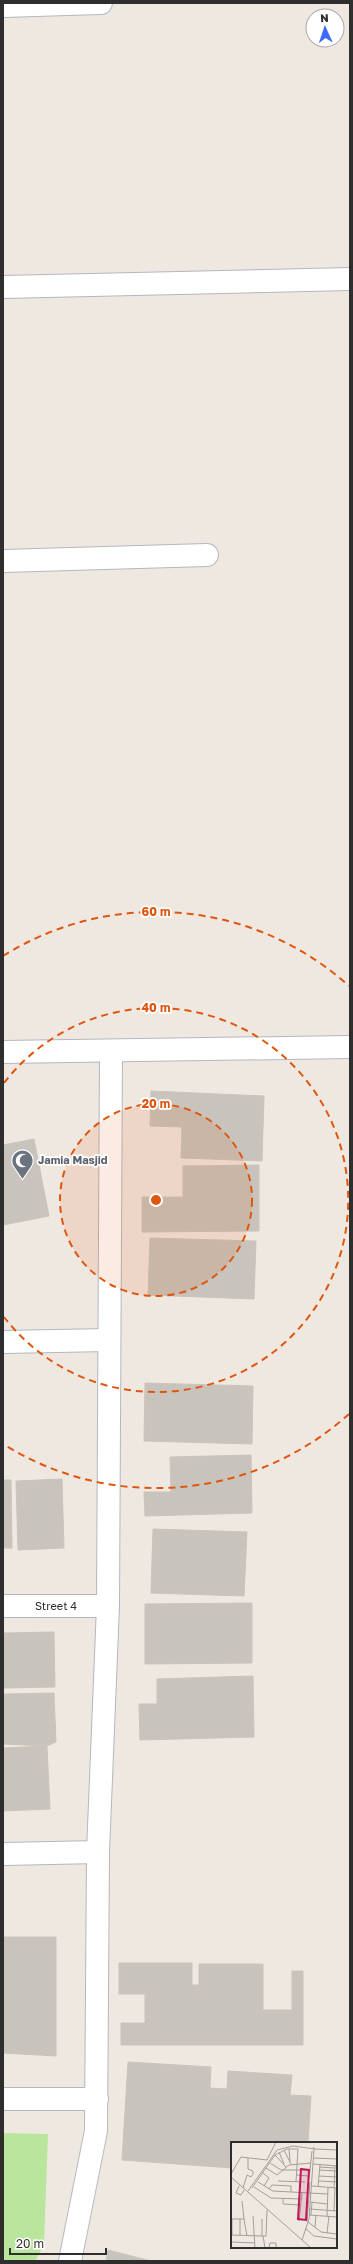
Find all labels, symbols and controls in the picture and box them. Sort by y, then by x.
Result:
north arrow [305,8,345,48]
text: N [320,11,329,24]
text: 60 m [142,904,170,919]
text: 40 m [142,1000,170,1015]
text: 20 m [142,1096,170,1111]
mosque icon: Jamia Masjid [9,1147,35,1180]
place label: Jamia Masjid [38,1153,108,1166]
centre of rings [149,1193,163,1207]
street label: Street 4 [35,1599,77,1612]
inset map [231,2142,337,2248]
scale bar [10,2230,106,2256]
text: 20 m [16,2236,44,2251]

